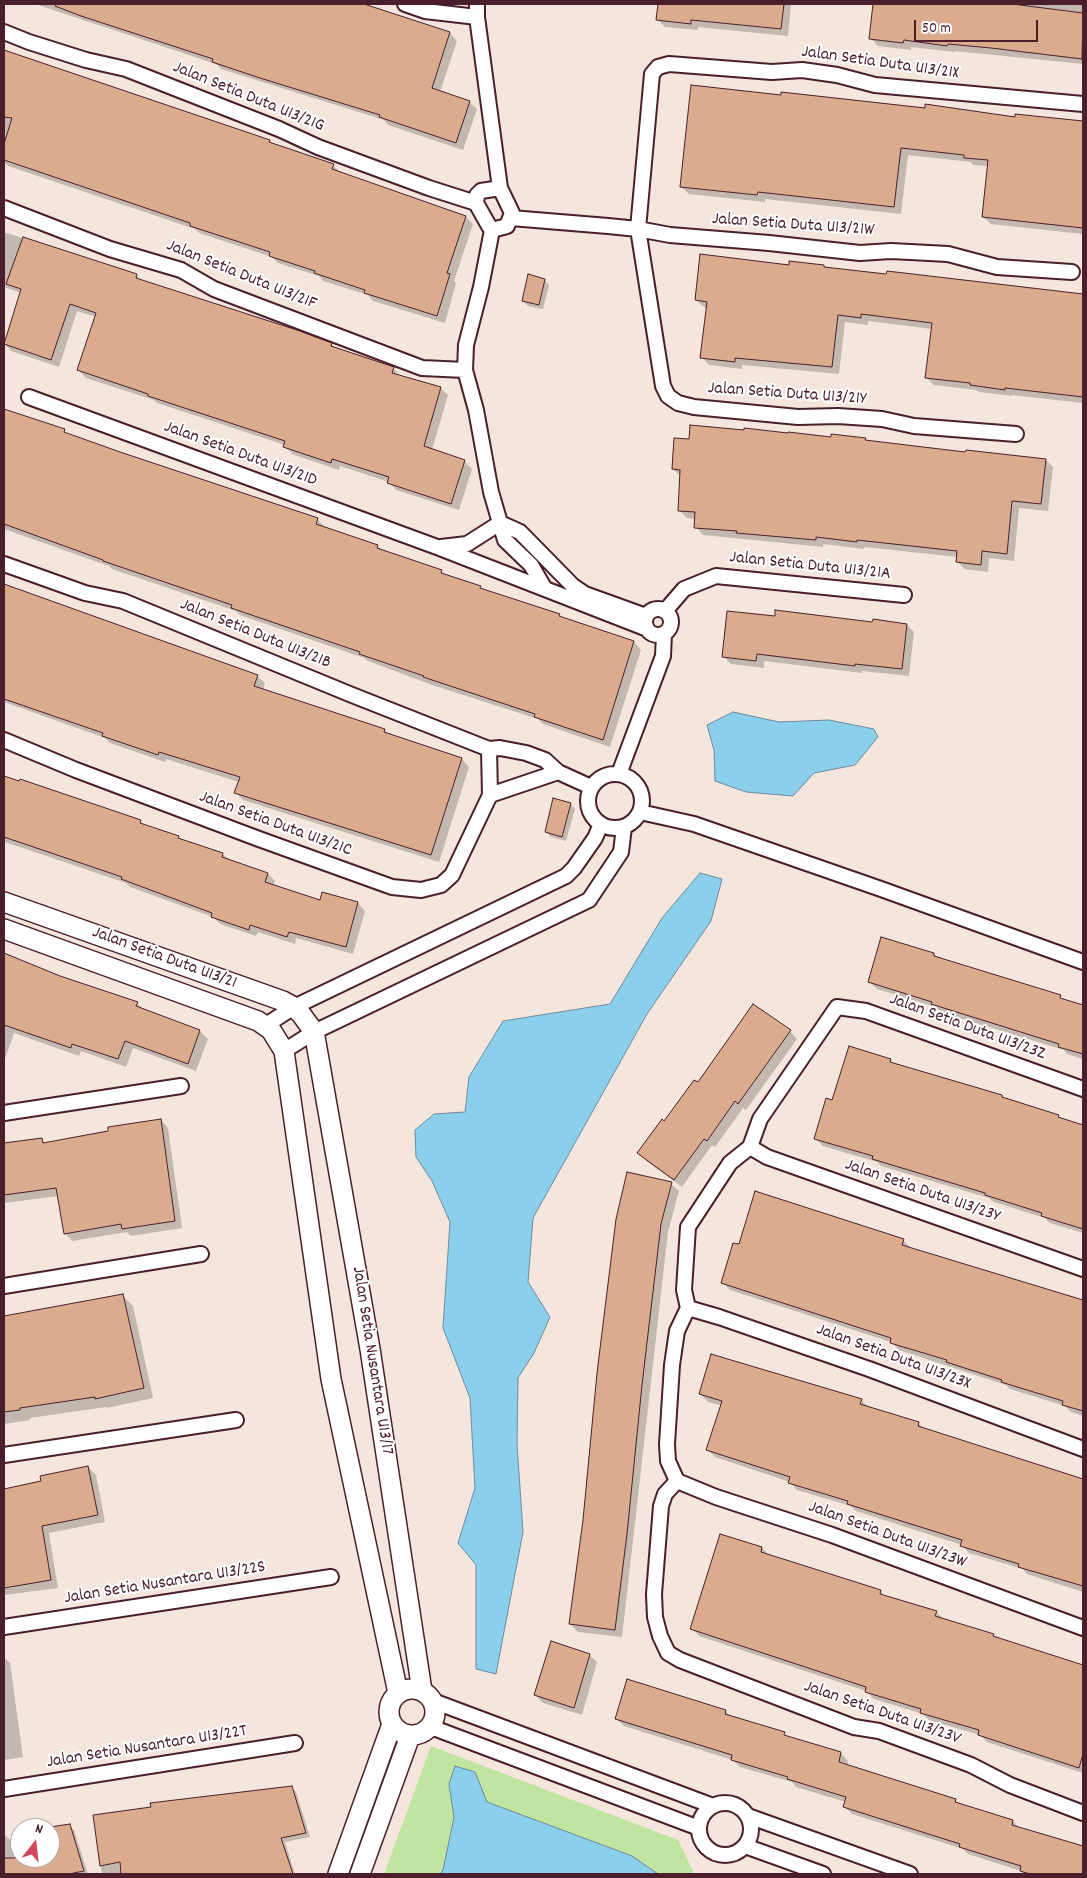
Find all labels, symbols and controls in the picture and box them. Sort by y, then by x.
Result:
scale bar [917,10,1041,42]
text: 50 m [922,18,951,40]
street label: Jalan Setia Duta U13/21X [800,42,960,86]
street label: Jalan Setia Duta U13/21G [169,58,327,138]
street label: Jalan Setia Duta U13/21W [711,210,875,242]
street label: Jalan Setia Duta U13/21F [163,236,319,316]
street label: Jalan Setia Duta U13/21Y [707,379,867,411]
street label: Jalan Setia Duta U13/21D [160,417,320,493]
street label: Jalan Setia Duta U13/21A [728,548,892,586]
street label: Jalan Setia Duta U13/21B [176,595,334,675]
street label: Jalan Setia Duta U13/21C [196,787,354,863]
street label: Jalan Setia Duta U13/21 [89,923,239,995]
street label: Jalan Setia Duta U13/23Z [886,990,1048,1066]
street label: Jalan Setia Duta U13/23Y [841,1155,1003,1229]
street label: Jalan Setia Nusantara U13/17 [345,1265,397,1457]
street label: Jalan Setia Duta U13/23X [813,1320,973,1396]
street label: Jalan Setia Duta U13/23W [805,1497,969,1575]
street label: Jalan Setia Nusantara U13/22S [63,1557,267,1611]
street label: Jalan Setia Duta U13/23V [800,1677,964,1751]
street label: Jalan Setia Nusantara U13/22T [45,1721,249,1775]
north arrow [10,1818,60,1868]
text: N [33,1819,45,1840]

